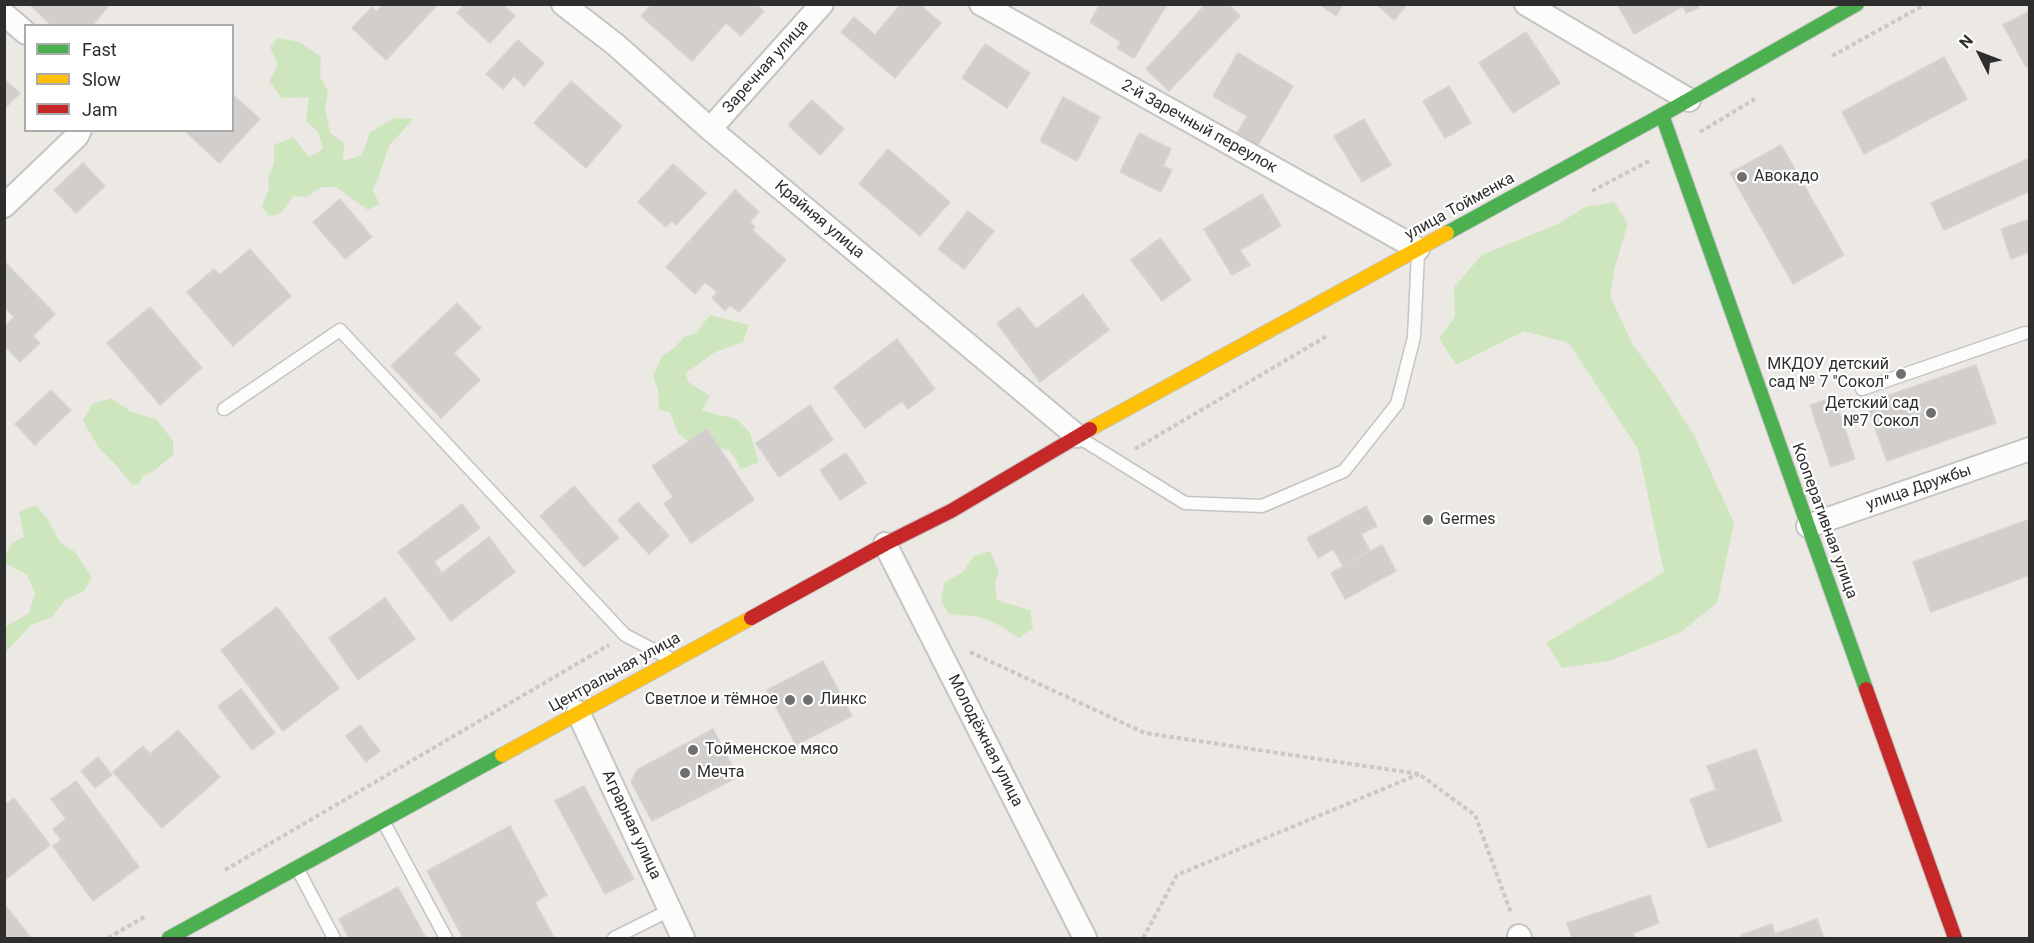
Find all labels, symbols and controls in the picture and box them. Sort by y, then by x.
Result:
street label: Заречная улица [719,16,813,118]
legend [24,24,234,132]
north arrow [1950,24,2010,84]
text: N [1955,31,1977,52]
text: Fast [82,39,117,60]
text: Slow [82,69,121,90]
street label: 2-й Заречный переулок [1118,76,1280,178]
text: Jam [82,99,118,120]
place label: Авокадо [1754,167,1819,187]
street label: улица Тойменка [1402,169,1518,245]
marker: Авокадо [1735,170,1749,184]
street label: Крайняя улица [770,177,868,263]
place label: МКДОУ детский сад № 7 "Сокол" [1767,355,1889,393]
marker: МКДОУ детский сад № 7 "Сокол" [1894,367,1908,381]
place label: Детский сад №7 Сокол [1825,394,1919,432]
marker: Детский сад №7 Сокол [1924,406,1938,420]
street label: Кооперативная улица [1787,441,1861,601]
street label: улица Дружбы [1864,461,1974,515]
place label: Germes [1440,510,1496,530]
marker: Germes [1421,513,1435,527]
street label: Центральная улица [546,629,684,717]
street label: Молодёжная улица [943,672,1027,810]
place label: Светлое и тёмное [645,690,778,710]
place label: Линкс [820,690,867,710]
marker: Светлое и тёмное [783,693,797,707]
marker: Линкс [801,693,815,707]
place label: Тойменское мясо [705,740,838,760]
marker: Тойменское мясо [686,743,700,757]
place label: Мечта [697,763,744,783]
marker: Мечта [678,766,692,780]
street label: Аграрная улица [597,767,665,883]

